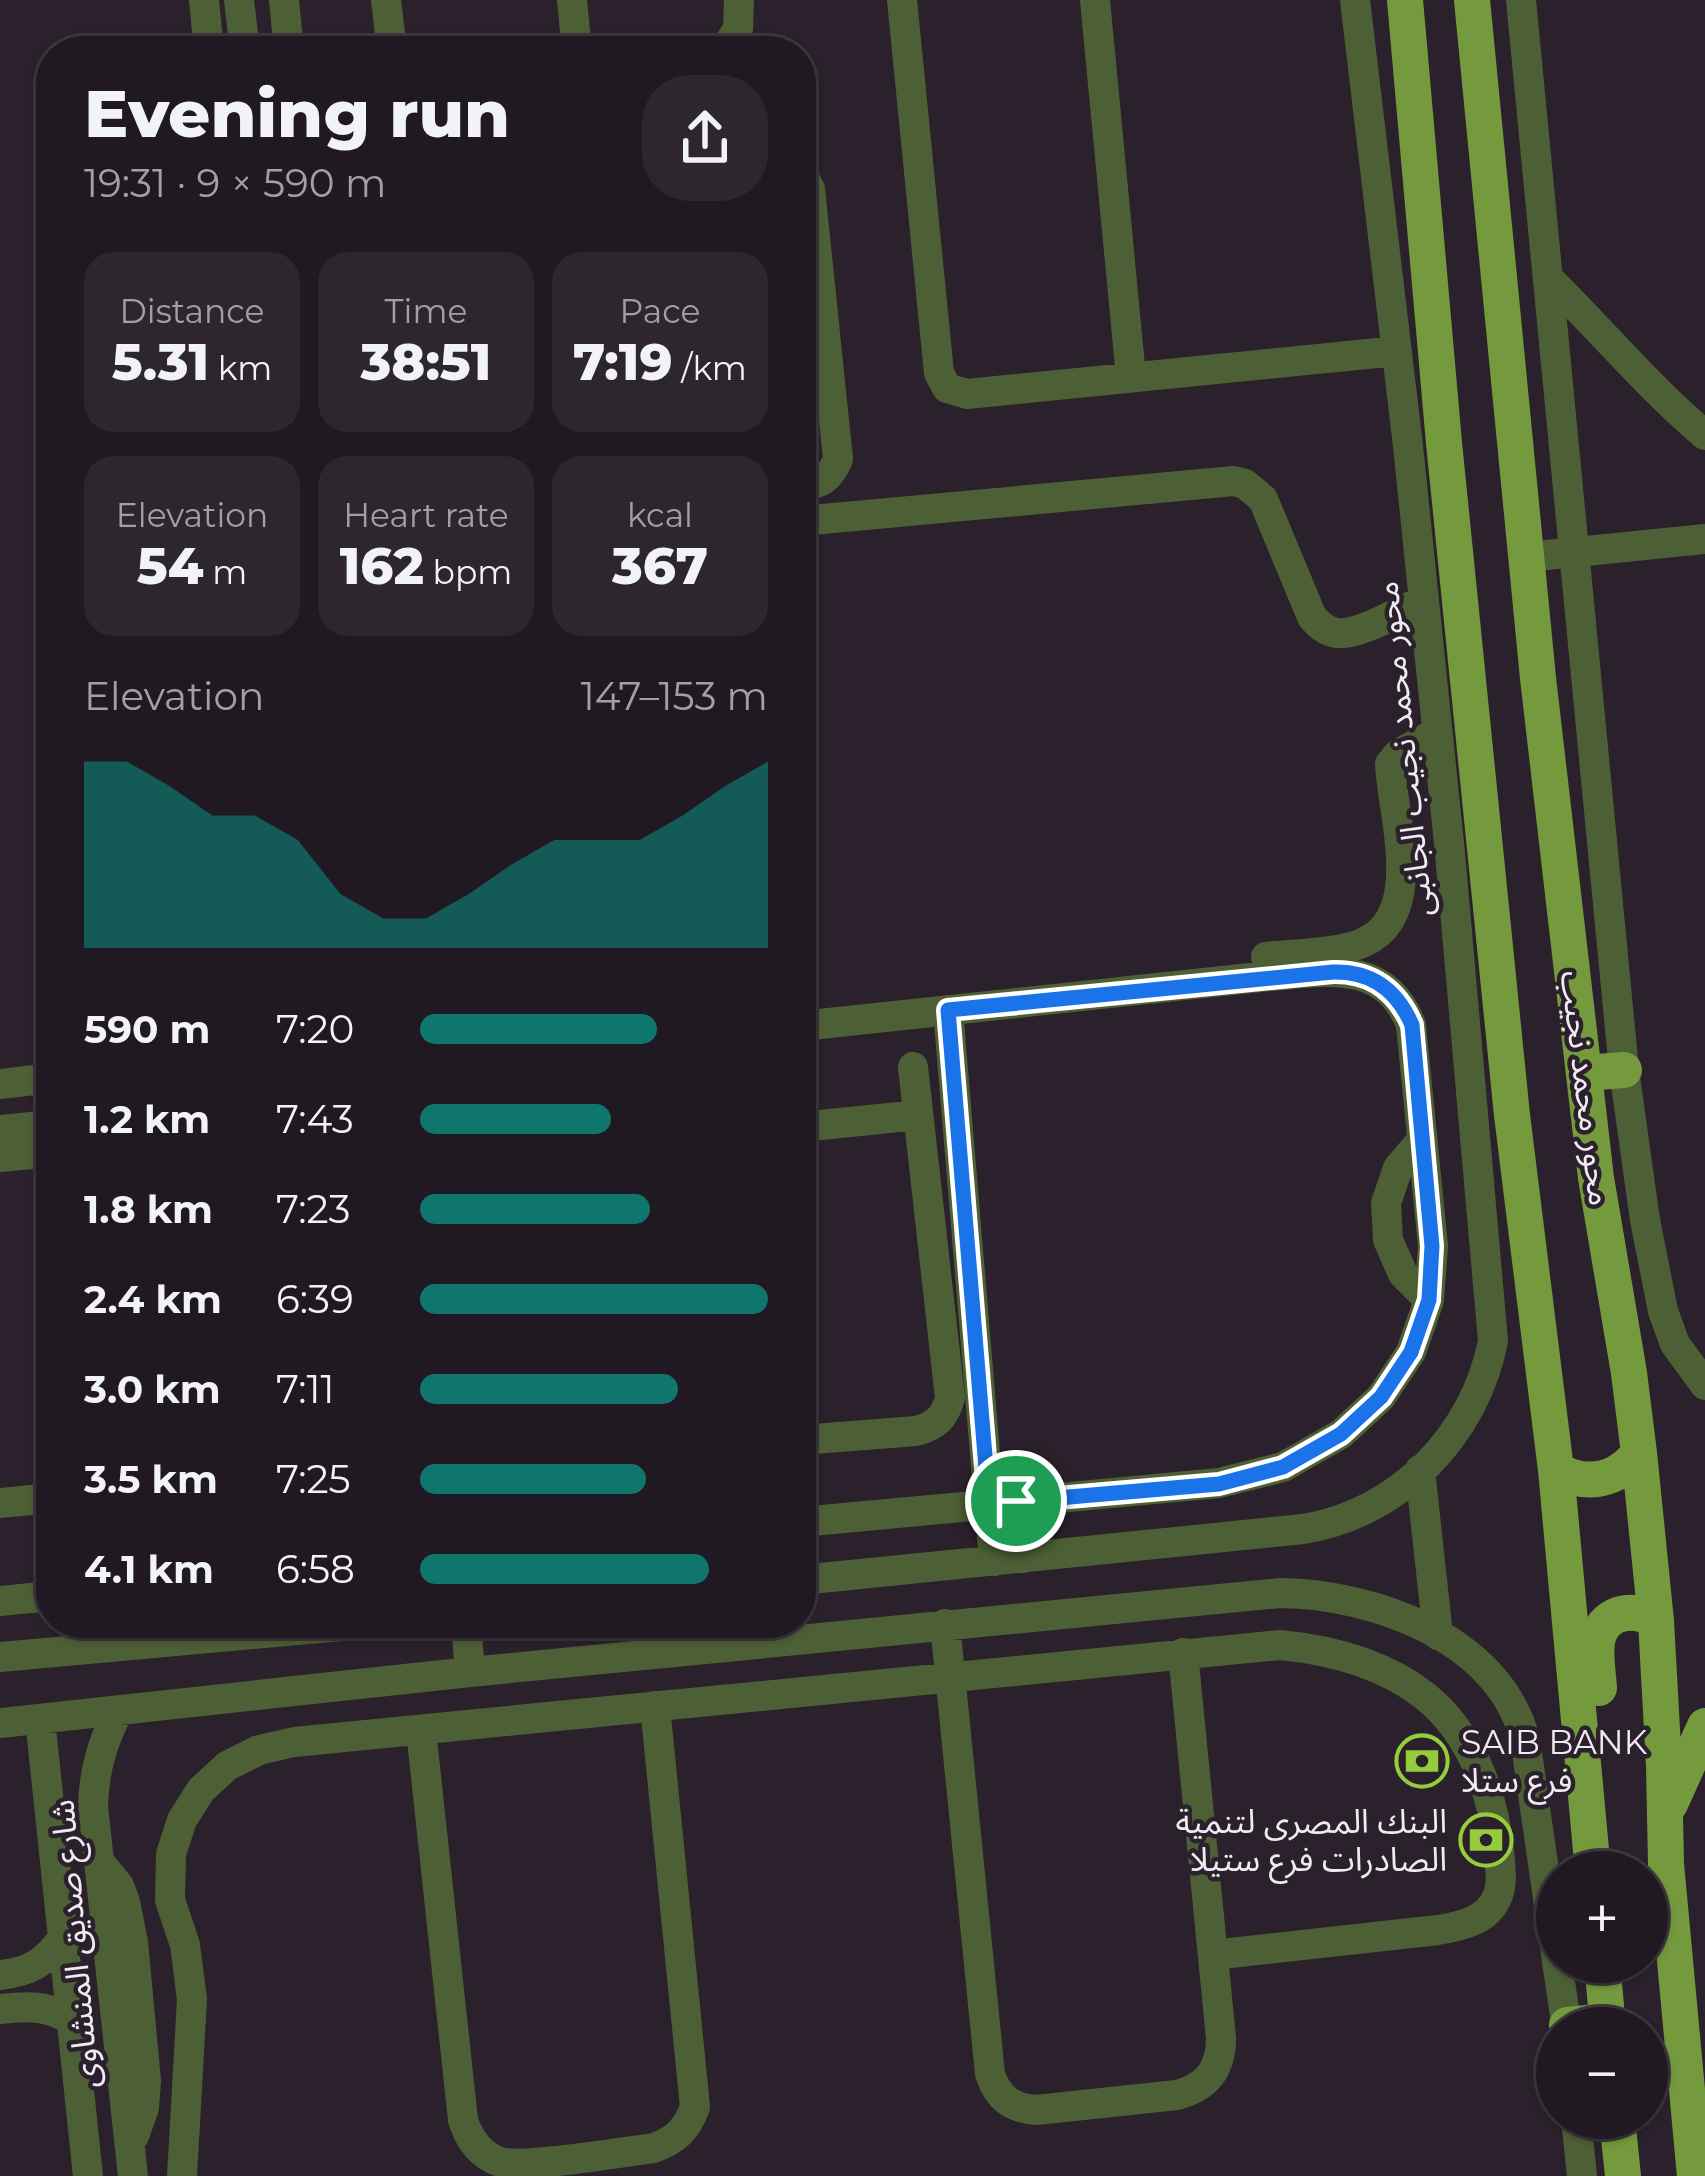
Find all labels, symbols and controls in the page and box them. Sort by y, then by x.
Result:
text: Evening run [84,73,510,154]
button: share [642,75,768,201]
text: 19:31 · 9 × 590 m [84,159,386,207]
text: Distance [120,291,264,331]
text: Time [385,291,467,331]
text: Pace [620,291,700,331]
text: 5.31 [112,331,209,393]
text: 38:51 [361,331,491,393]
text: 7:19 [573,331,673,393]
text: km [209,348,272,388]
text: /km [673,348,747,388]
text: Elevation [116,495,268,535]
text: Heart rate [343,495,509,535]
text: kcal [627,495,693,535]
text: 54 [137,535,204,597]
text: 162 [340,535,424,597]
text: 367 [612,535,708,597]
text: m [204,552,247,592]
text: bpm [424,552,512,592]
street label: محور محمد نجيب الجانبى [1366,579,1440,919]
text: Elevation [84,672,264,720]
text: 147–153 m [581,672,768,720]
street label: محور محمد نجيب [1553,968,1621,1208]
text: 590 m [84,1005,210,1053]
text: 7:20 [276,1005,354,1053]
text: 1.2 km [84,1095,210,1143]
text: 7:43 [276,1095,354,1143]
text: 1.8 km [84,1185,213,1233]
text: 7:23 [276,1185,351,1233]
text: 2.4 km [84,1275,222,1323]
text: 6:39 [276,1275,354,1323]
text: 3.0 km [84,1365,221,1413]
text: 7:11 [276,1365,335,1413]
pin [965,1450,1067,1552]
text: 3.5 km [84,1455,218,1503]
text: 7:25 [276,1455,351,1503]
icon: arrive [983,1468,1049,1534]
text: 4.1 km [84,1545,214,1593]
text: 6:58 [276,1545,355,1593]
place label: SAIB BANK فرع ستلا [1461,1722,1648,1805]
bank icon: SAIB BANK فرع ستلا [1394,1733,1450,1789]
street label: شارع صديق المنشاوى [41,1797,112,2090]
place label: البنك المصرى لتنمية الصادرات فرع ستيلا [1176,1801,1447,1884]
bank icon: البنك المصرى لتنمية الصادرات فرع ستيلا [1458,1812,1514,1868]
map controls [1536,1851,1668,2139]
button: + [1536,1851,1668,1983]
button: − [1536,2007,1668,2139]

